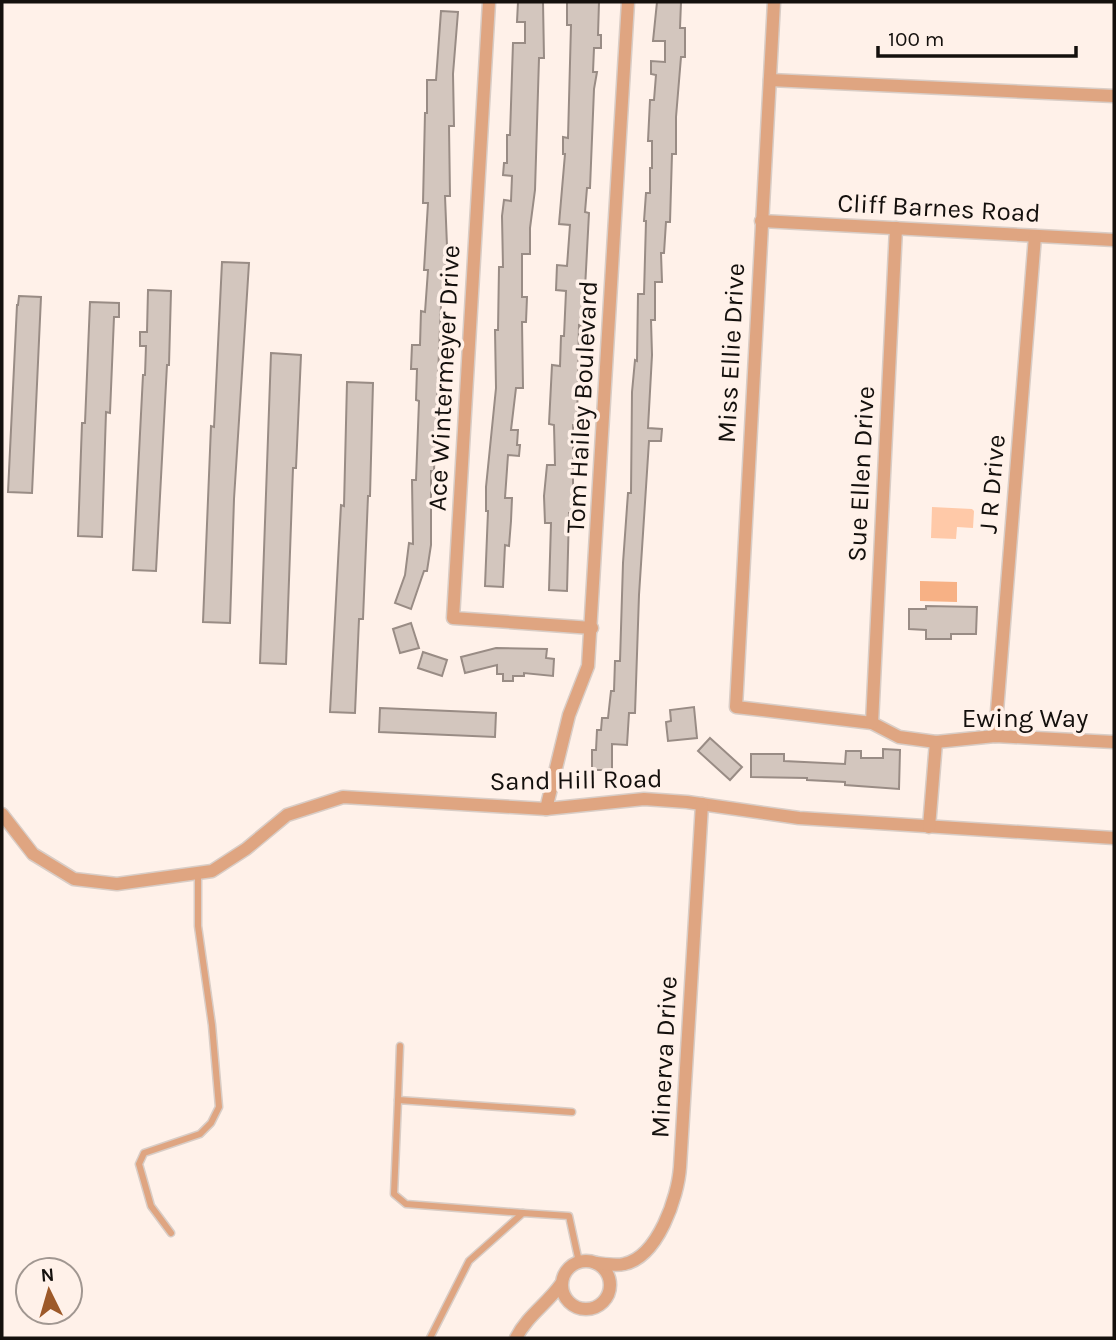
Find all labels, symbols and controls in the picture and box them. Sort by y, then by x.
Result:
scale bar [878,14,1076,58]
text: 100 m [888,27,945,51]
street label: Cliff Barnes Road [837,187,1041,229]
street label: Ace Wintermeyer Drive [422,244,466,512]
street label: Miss Ellie Drive [711,262,751,444]
street label: Tom Hailey Boulevard [560,280,604,534]
street label: Sue Ellen Drive [841,385,881,563]
street label: J R Drive [972,433,1012,535]
street label: Ewing Way [962,703,1088,734]
street label: Sand Hill Road [489,763,663,797]
street label: Minerva Drive [644,975,684,1139]
north arrow [14,1256,84,1326]
text: N [40,1264,55,1287]

